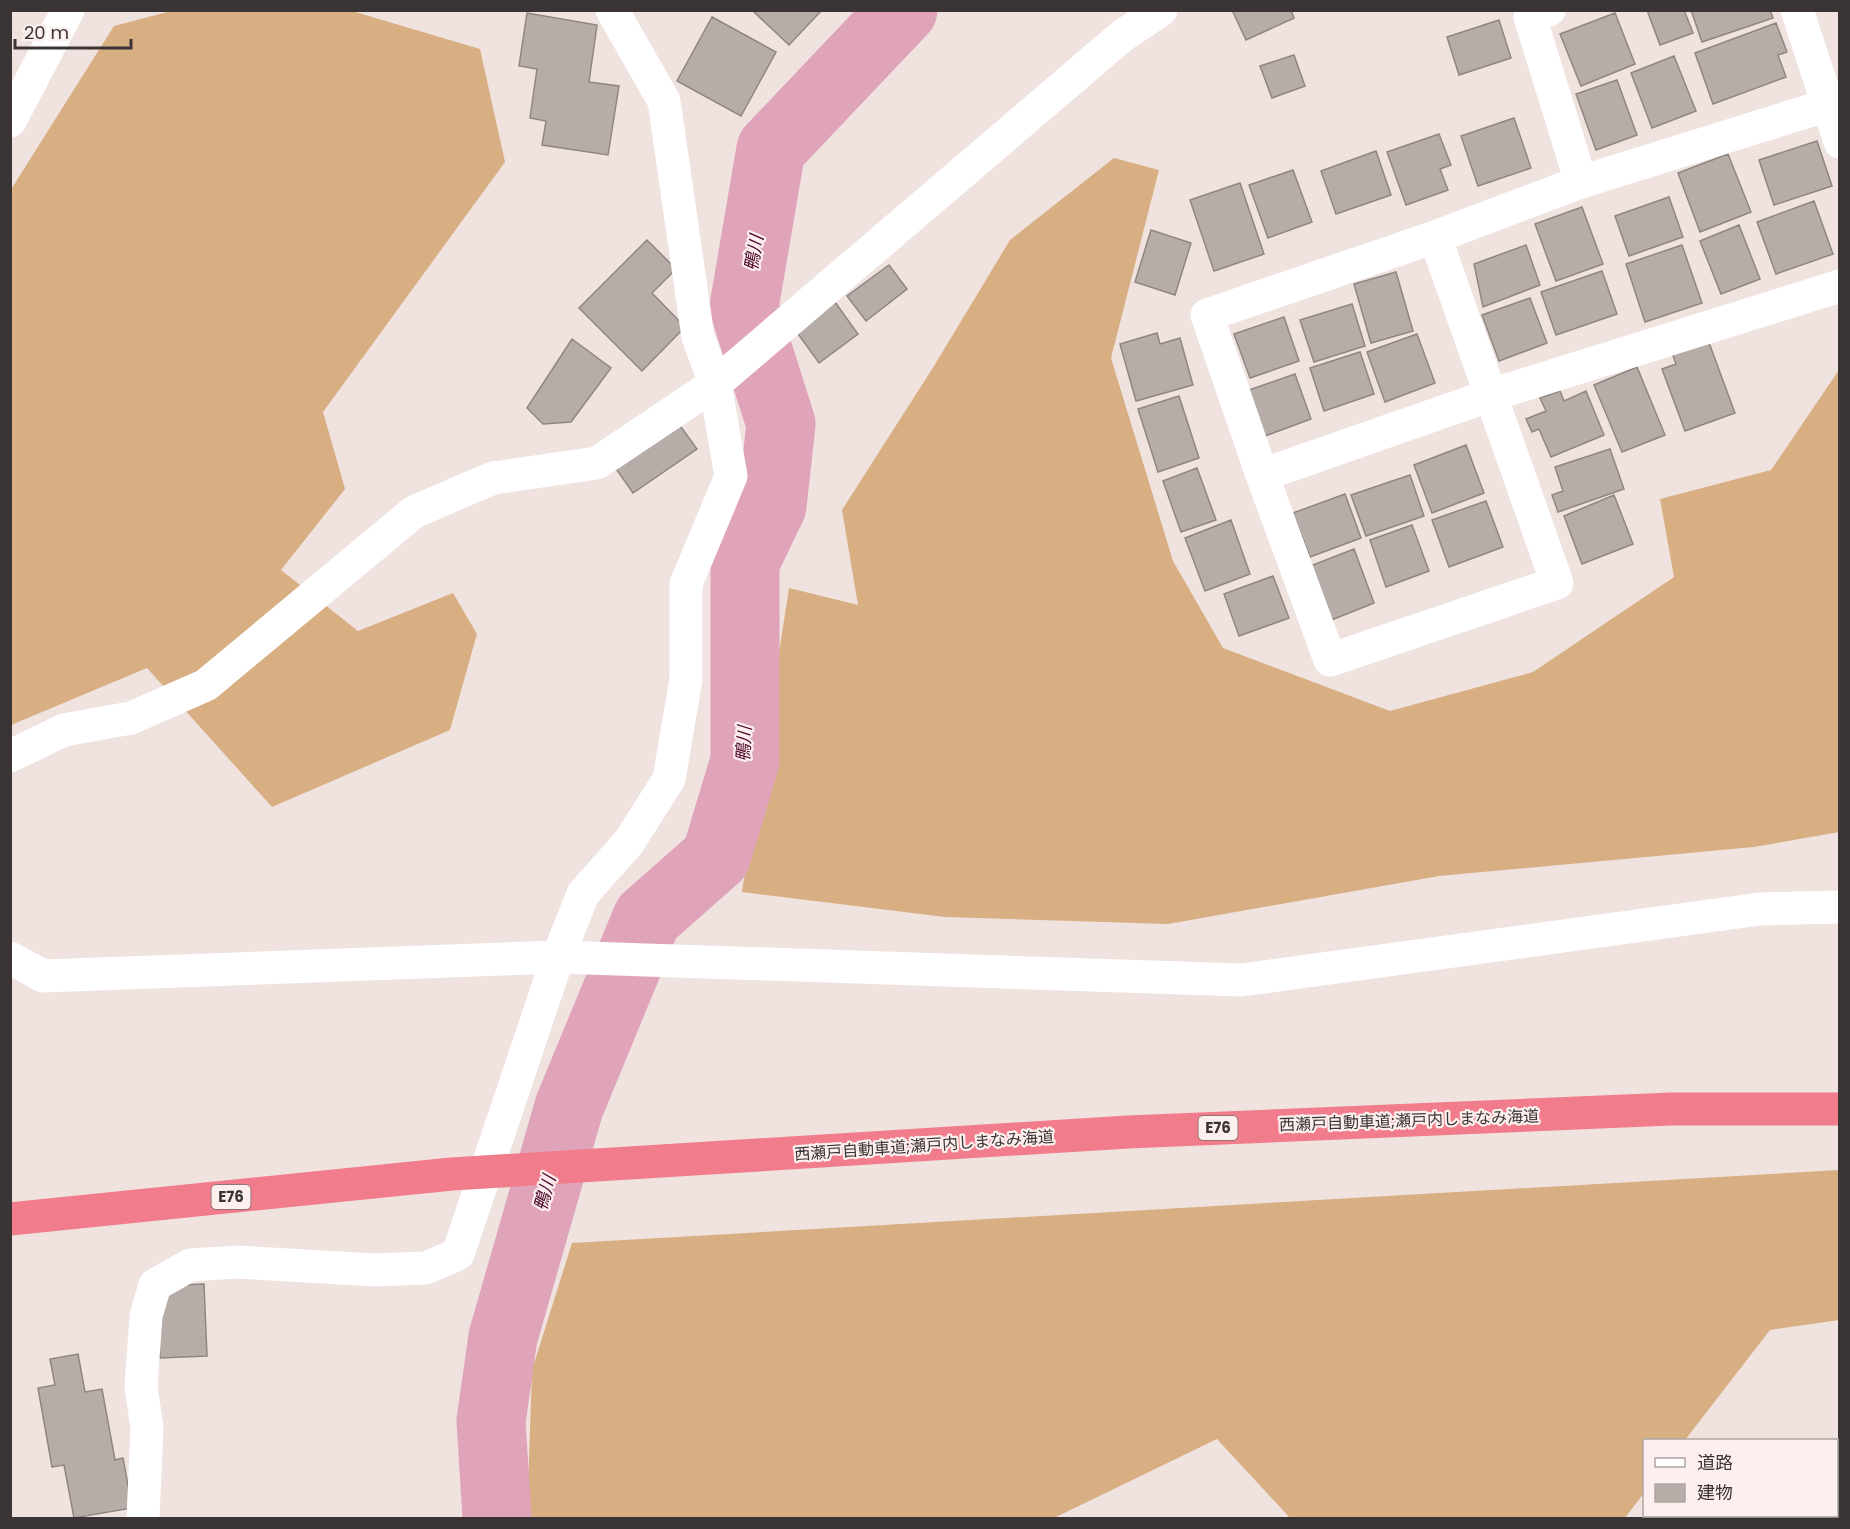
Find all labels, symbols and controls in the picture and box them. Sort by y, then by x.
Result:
scale bar [15,12,130,50]
text: 20 m [24,20,69,45]
water label: 鴨川 [738,231,769,273]
water label: 鴨川 [730,723,757,763]
street label: 西瀬戸自動車道;瀬戸内しまなみ海道 [1279,1104,1539,1137]
road number: E76 [1198,1116,1238,1140]
street label: 西瀬戸自動車道;瀬戸内しまなみ海道 [793,1125,1055,1166]
water label: 鴨川 [528,1170,562,1214]
road number: E76 [212,1185,250,1209]
legend [1643,1439,1838,1517]
text: 道路 [1697,1450,1733,1475]
text: 建物 [1697,1480,1733,1505]

